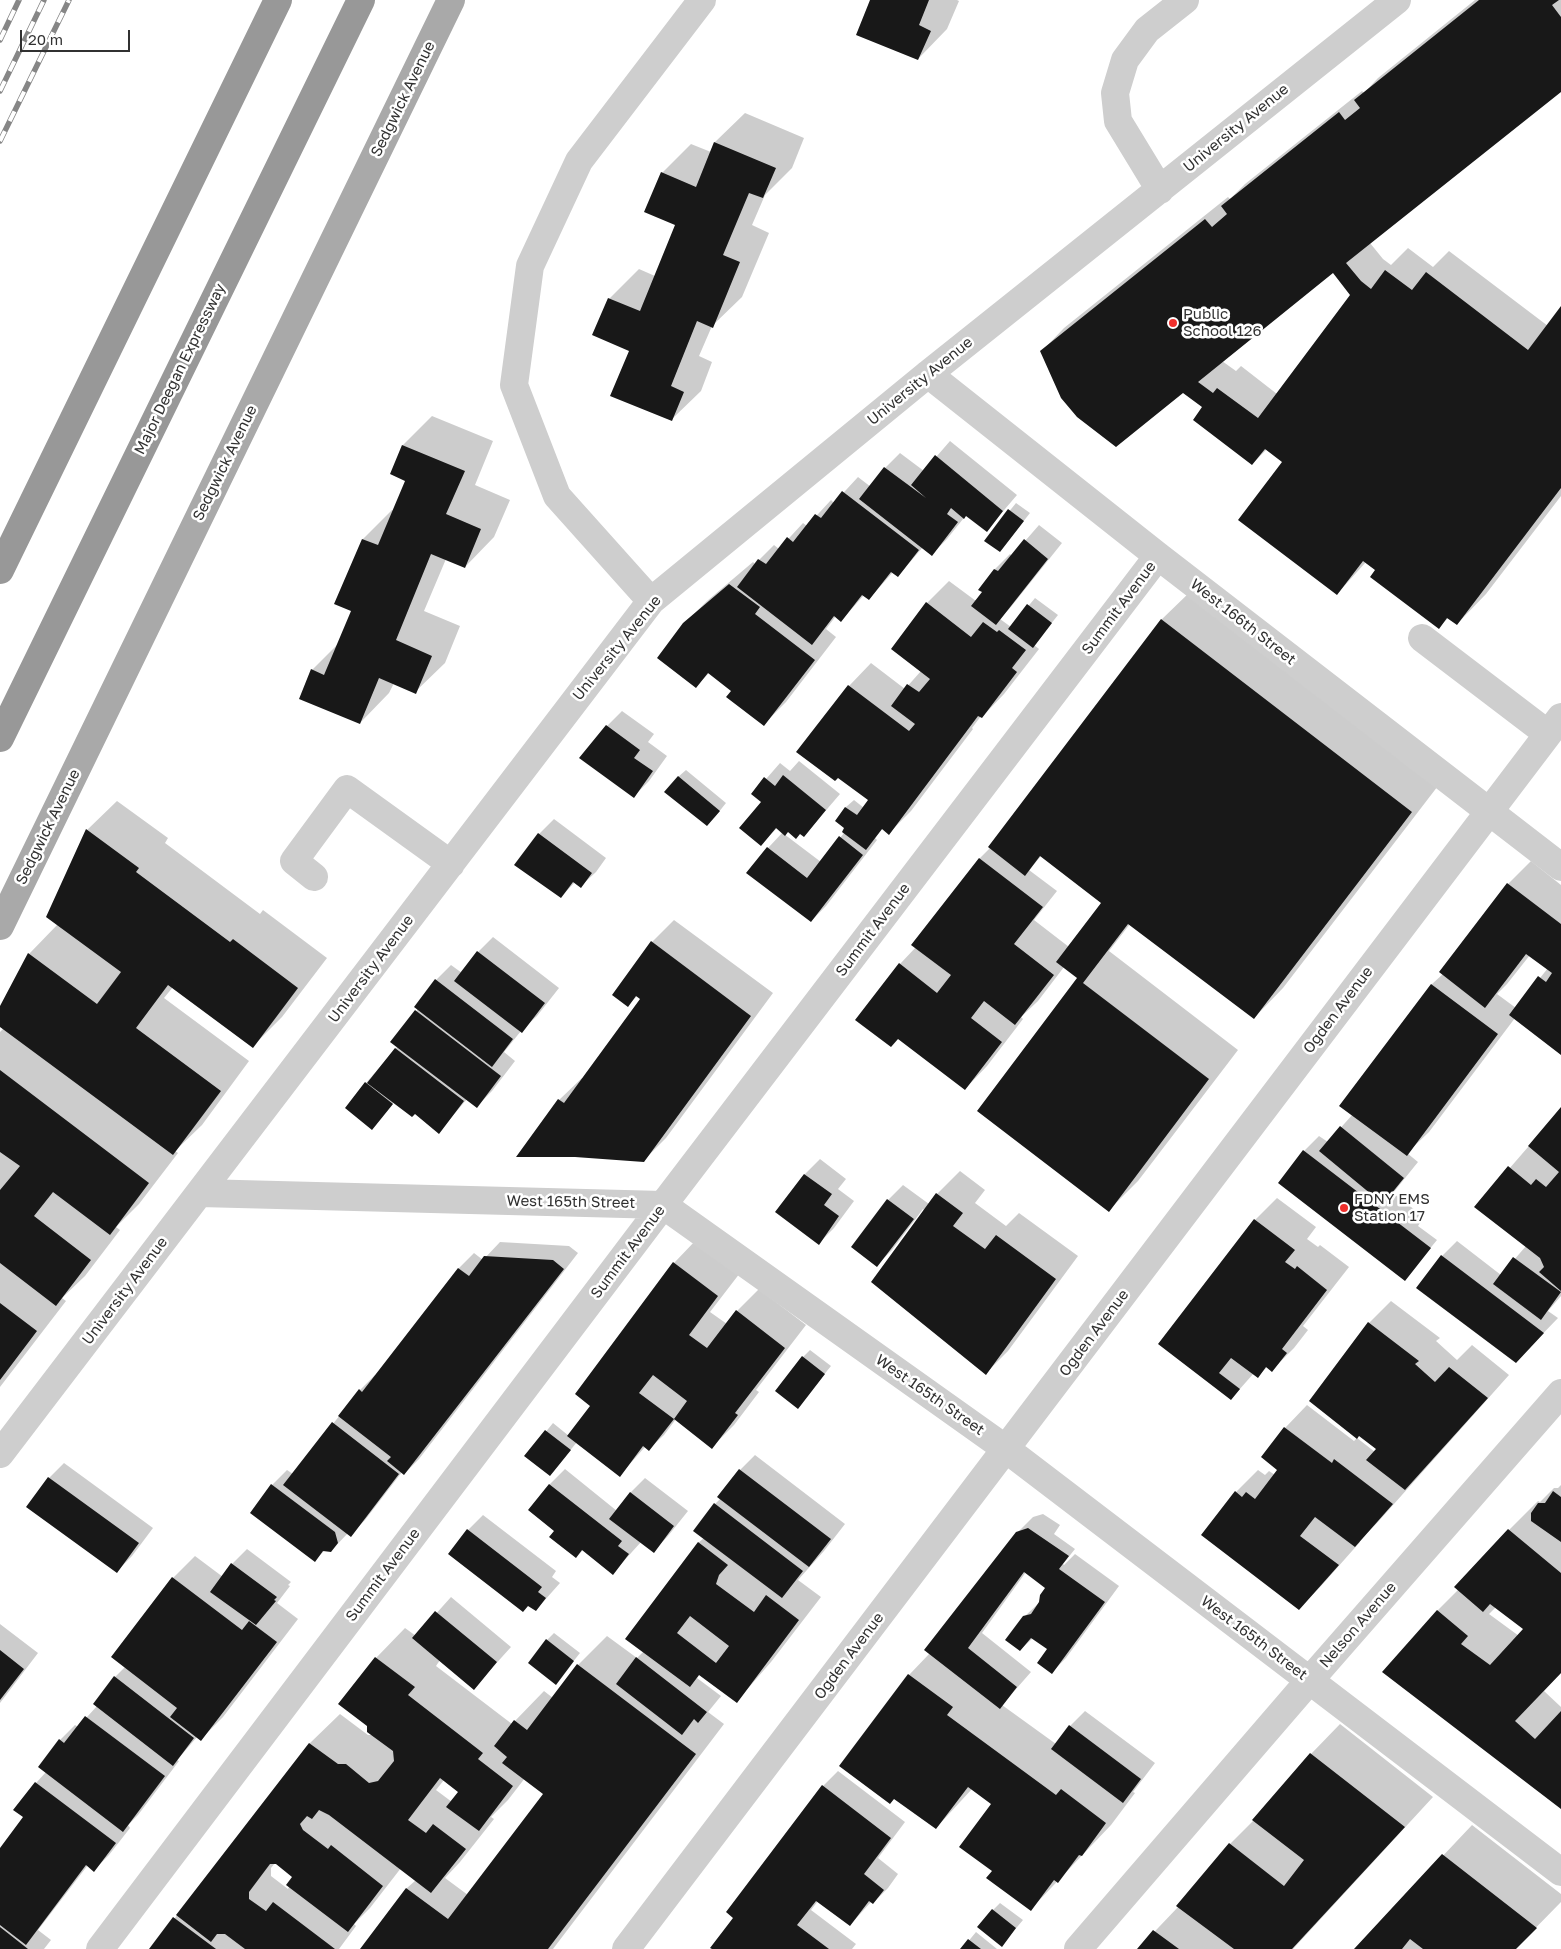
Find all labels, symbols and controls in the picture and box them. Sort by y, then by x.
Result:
scale bar [22,20,132,52]
text: 20 m [28,30,63,48]
street label: Sedgwick Avenue [367,38,439,160]
street label: University Avenue [1180,80,1292,176]
street label: Major Deegan Expressway [131,281,229,457]
place label: Public School 126 [1183,305,1262,340]
marker: Public School 126 [1167,317,1179,329]
street label: University Avenue [864,333,976,429]
street label: Sedgwick Avenue [189,402,261,524]
street label: Summit Avenue [1078,558,1160,658]
street label: West 166th Street [1187,575,1299,669]
street label: University Avenue [569,592,665,704]
street label: Sedgwick Avenue [12,766,84,888]
street label: Summit Avenue [832,880,914,980]
street label: University Avenue [325,912,417,1026]
street label: Ogden Avenue [1299,963,1377,1057]
place label: FDNY EMS Station 17 [1354,1190,1430,1225]
street label: West 165th Street [507,1192,635,1212]
street label: Summit Avenue [587,1202,669,1302]
marker: FDNY EMS Station 17 [1338,1202,1350,1214]
street label: University Avenue [79,1234,171,1348]
street label: Ogden Avenue [1055,1286,1133,1380]
street label: West 165th Street [872,1351,988,1439]
street label: Summit Avenue [342,1525,424,1625]
street label: Nelson Avenue [1316,1578,1400,1672]
street label: West 165th Street [1197,1592,1311,1684]
street label: Ogden Avenue [810,1609,888,1703]

